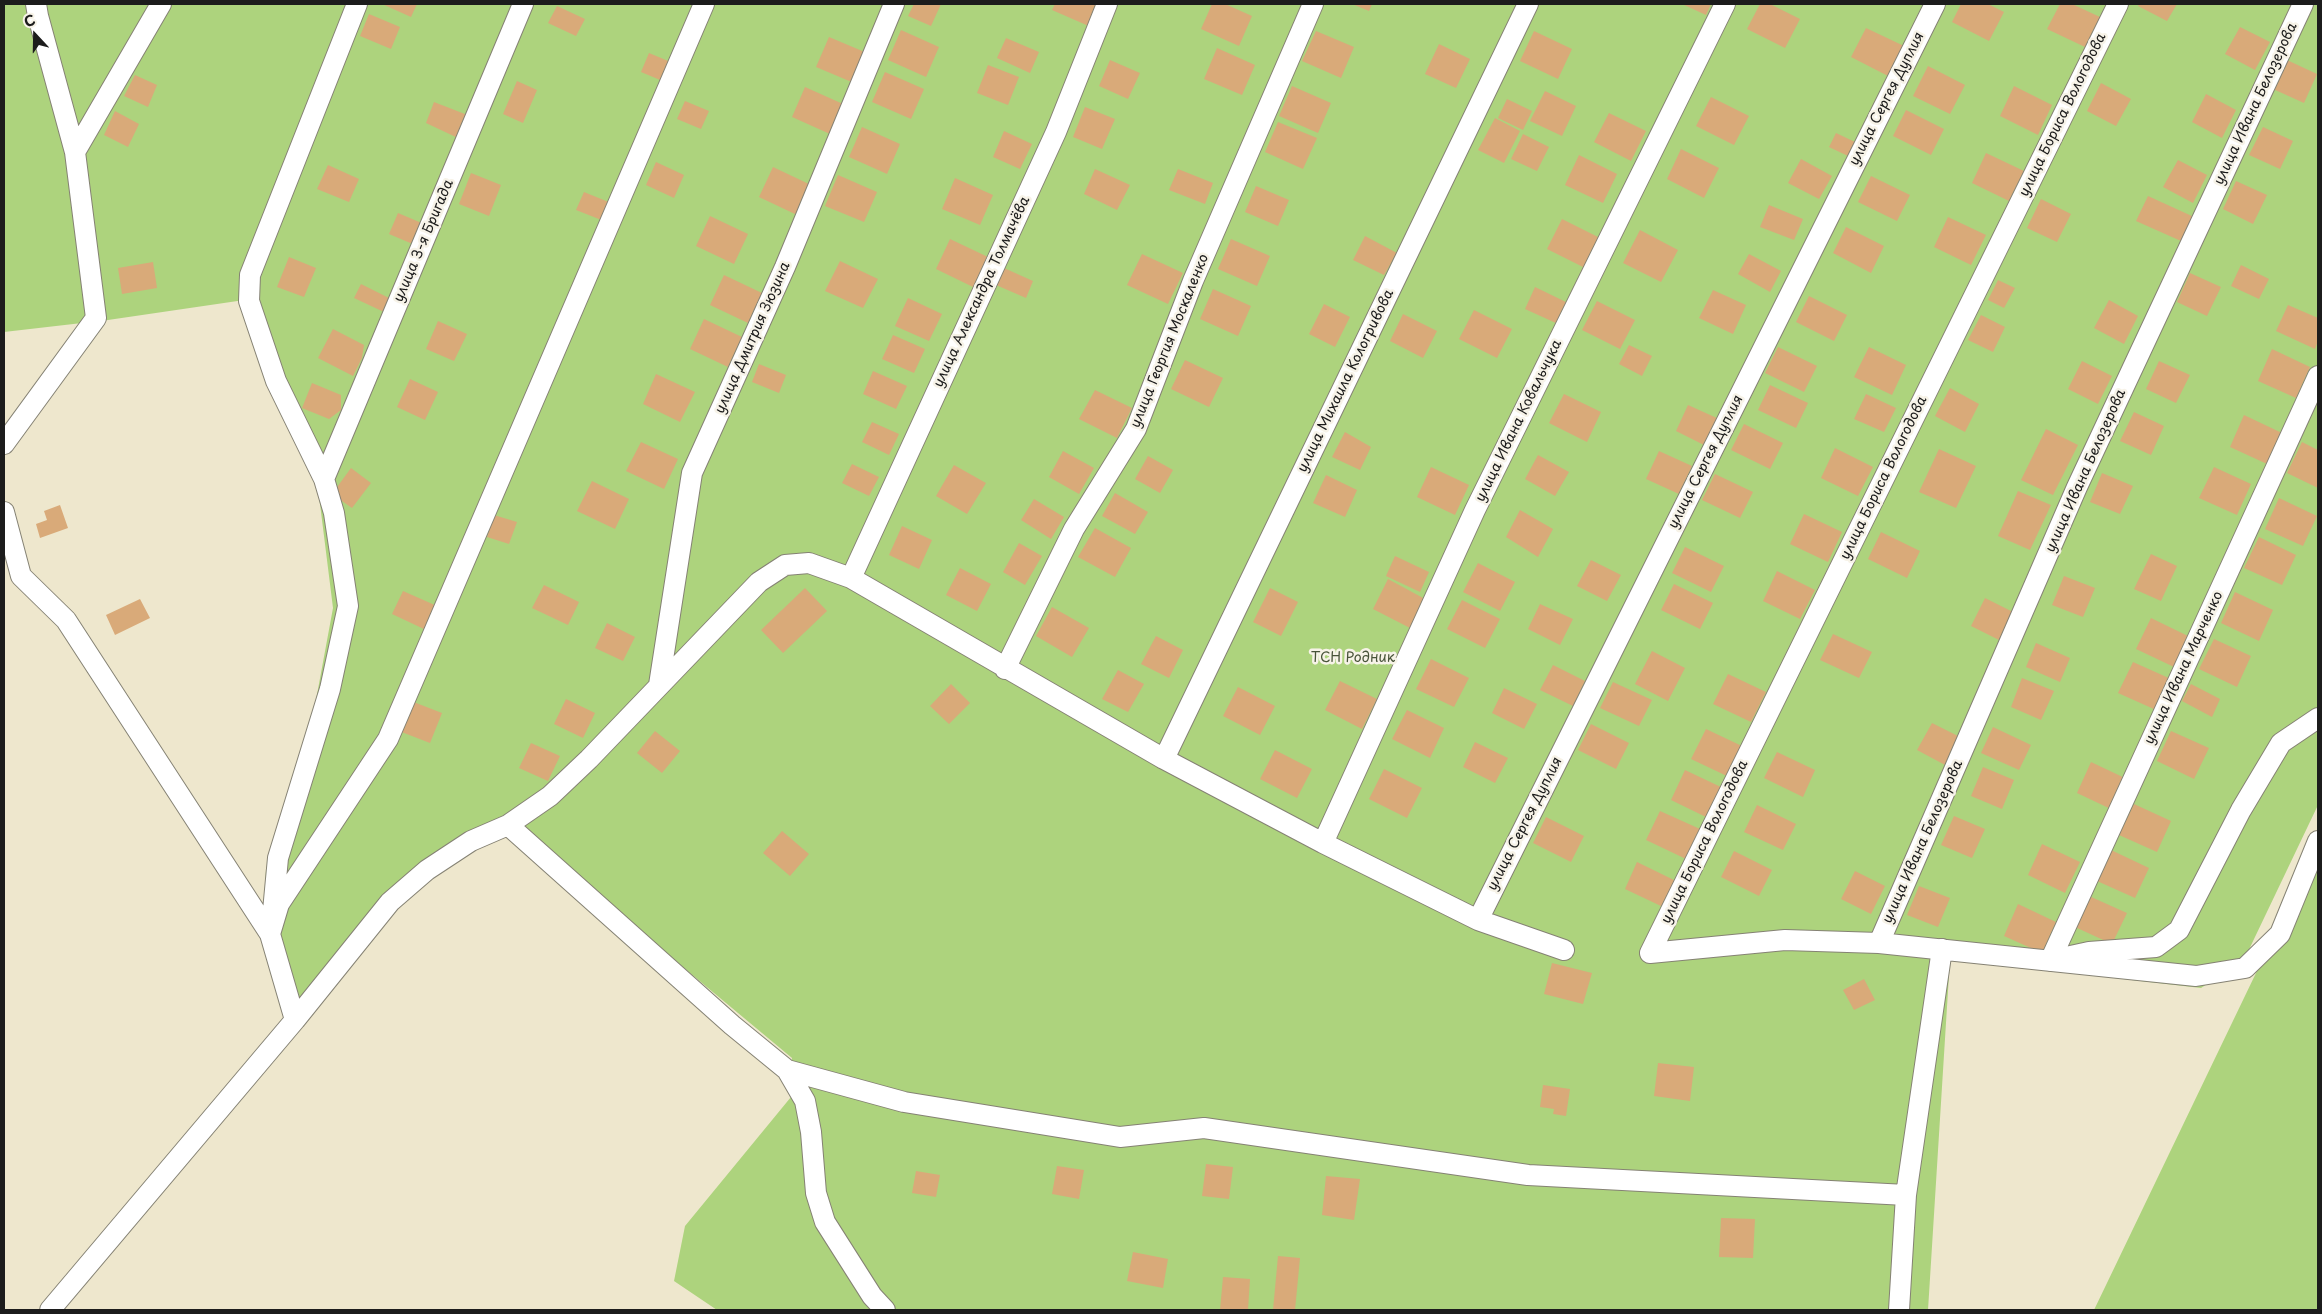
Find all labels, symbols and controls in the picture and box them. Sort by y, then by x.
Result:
text: С [21,9,38,32]
north arrow [10,10,60,60]
street label: улица Ивана Белозерова [2211,20,2301,188]
street label: улица Сергея Дуплия [1846,29,1928,169]
street label: улица Бориса Вологодова [2016,31,2110,199]
street label: улица 3-я Бригада [391,177,457,305]
street label: улица Александра Толмачёва [930,194,1034,390]
street label: улица Георгия Москаленко [1127,252,1213,430]
street label: улица Дмитрия Зюзина [712,260,794,416]
street label: улица Михаила Кологривова [1294,287,1398,475]
street label: улица Ивана Ковальчука [1472,337,1566,505]
street label: улица Ивана Белозерова [2042,387,2130,555]
street label: улица Сергея Дуплия [1665,392,1747,532]
street label: улица Бориса Вологодова [1837,394,1931,562]
street label: улица Ивана Марченко [2141,589,2227,747]
park label: ТСН Родник [1311,650,1395,666]
street label: улица Сергея Дуплия [1484,754,1566,894]
street label: улица Бориса Вологодова [1658,758,1752,926]
street label: улица Ивана Белозерова [1879,758,1967,926]

